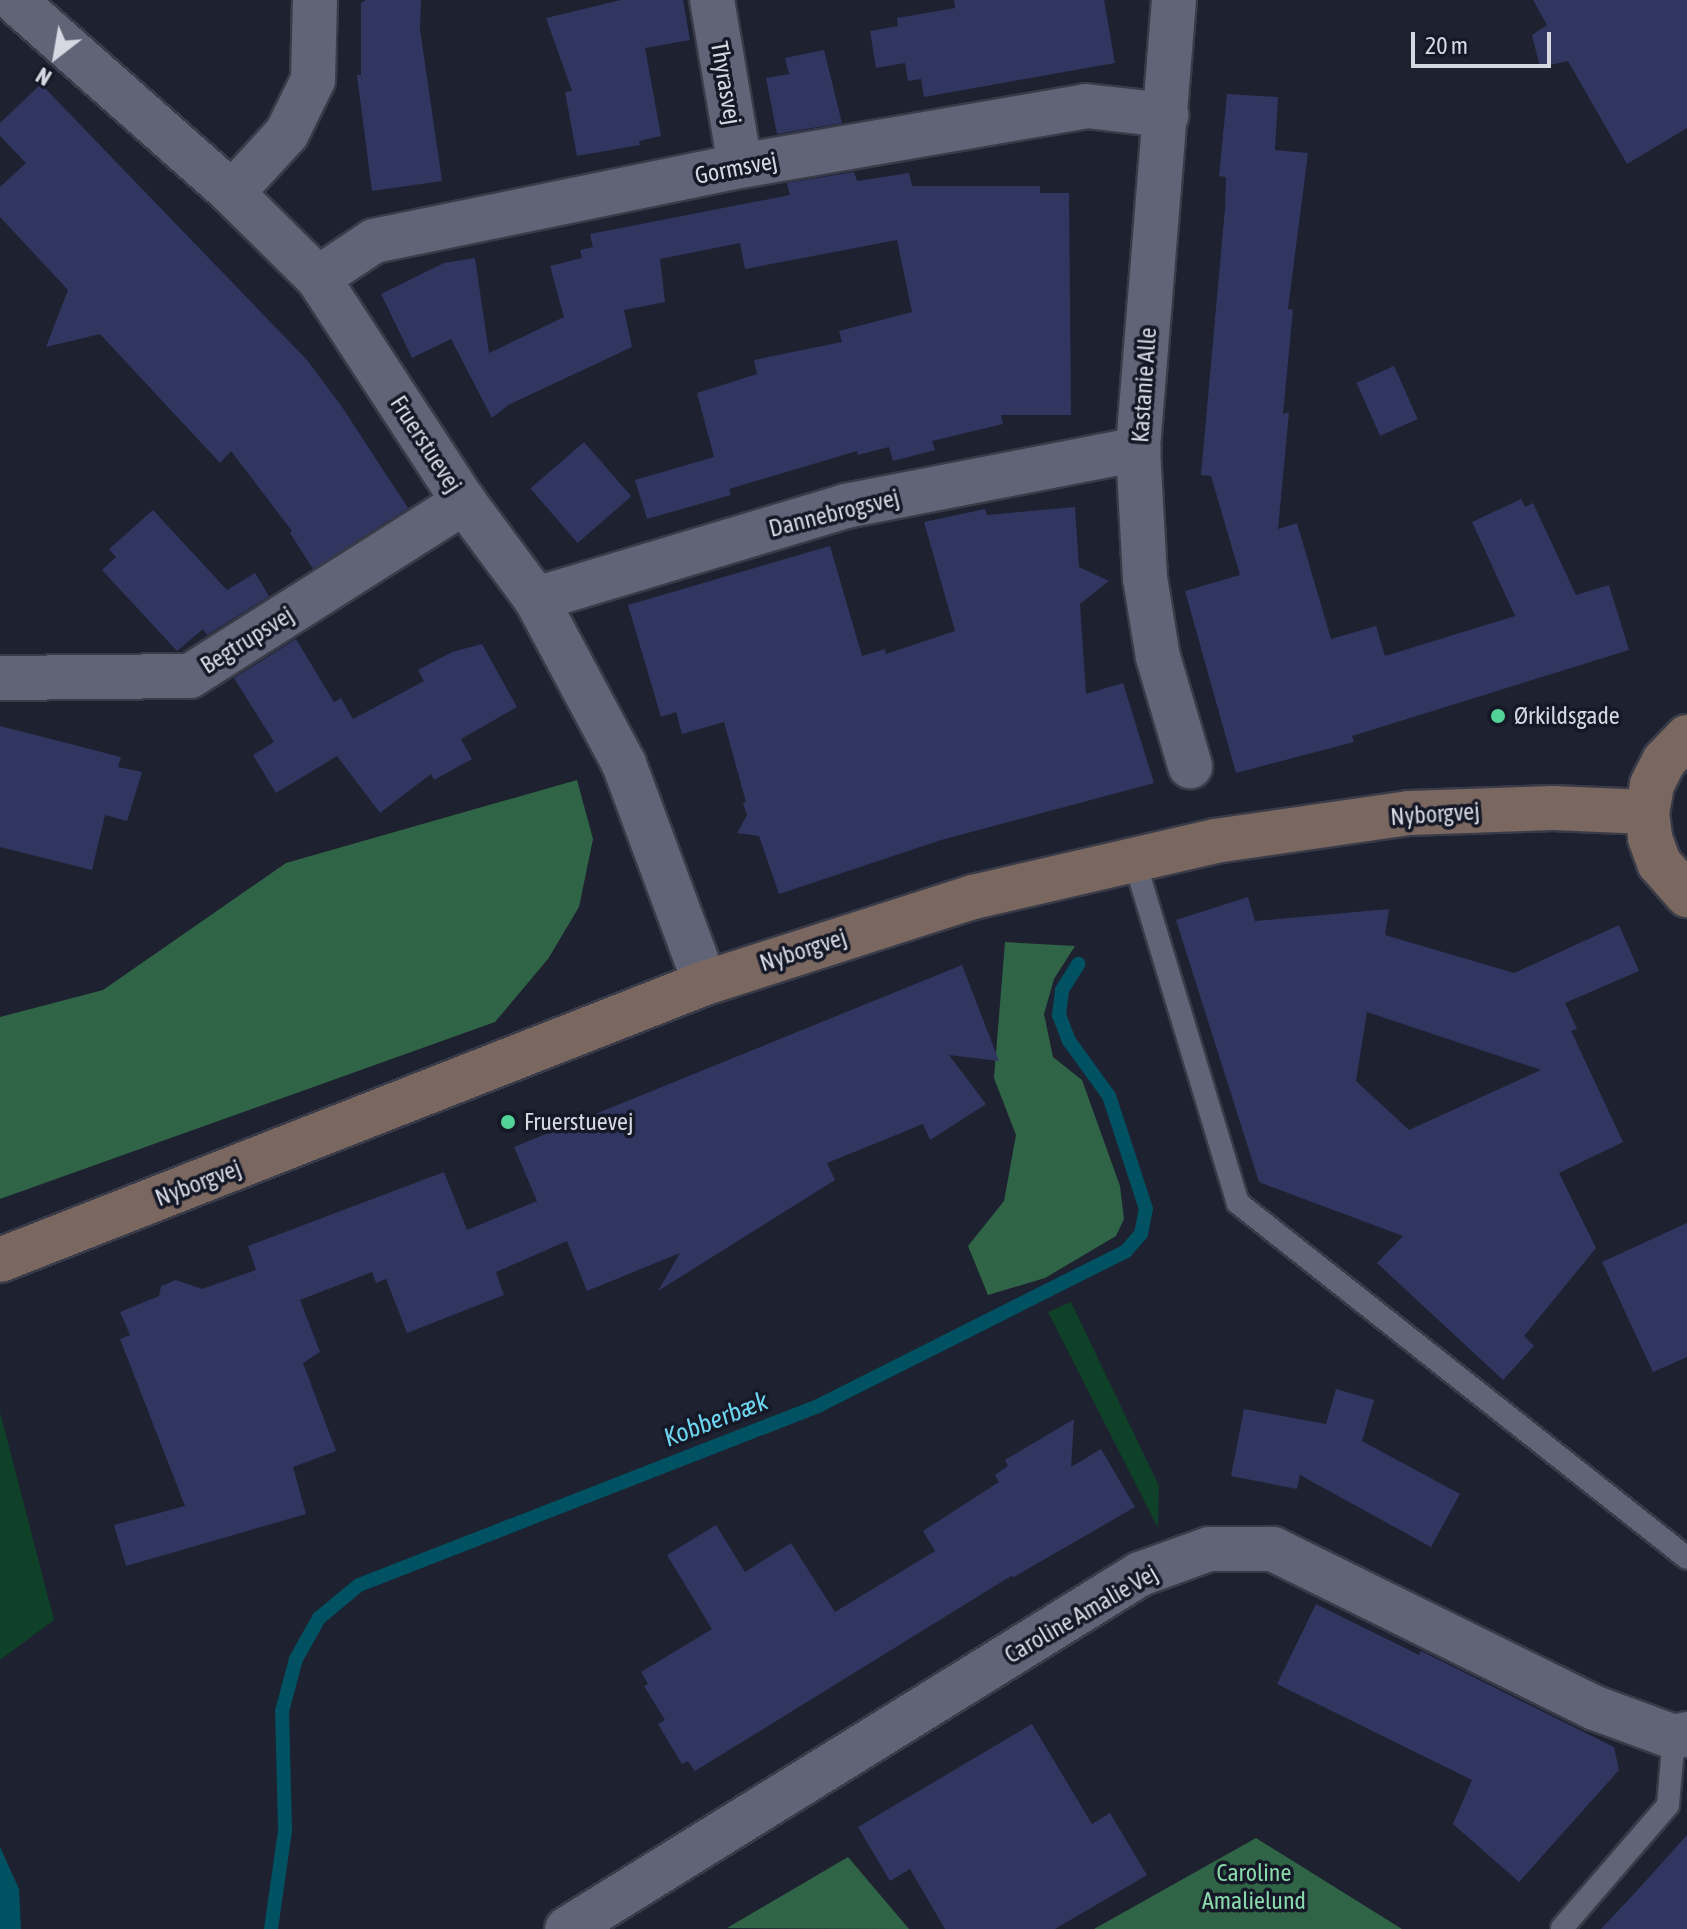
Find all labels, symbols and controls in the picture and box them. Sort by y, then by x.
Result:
north arrow [16,16,96,96]
scale bar [1415,16,1555,66]
text: 20 m [1425,32,1468,59]
street label: Thyrasvej [705,39,747,127]
text: N [31,62,56,91]
street label: Gormsvej [693,146,779,190]
street label: Kastanie Alle [1126,326,1162,444]
street label: Fruerstuevej [384,390,468,498]
street label: Dannebrogsvej [766,483,902,543]
street label: Begtrupsvej [195,600,299,680]
place label: Ørkildsgade [1514,702,1620,730]
marker: Ørkildsgade [1489,707,1507,725]
street label: Nyborgvej [1389,797,1481,831]
street label: Nyborgvej [756,922,850,978]
place label: Fruerstuevej [524,1108,634,1136]
marker: Fruerstuevej [499,1113,517,1131]
street label: Nyborgvej [151,1154,245,1212]
water label: Kobberbæk [659,1386,773,1454]
street label: Caroline Amalie Vej [999,1559,1163,1669]
park label: Caroline Amalielund [1202,1859,1306,1915]

